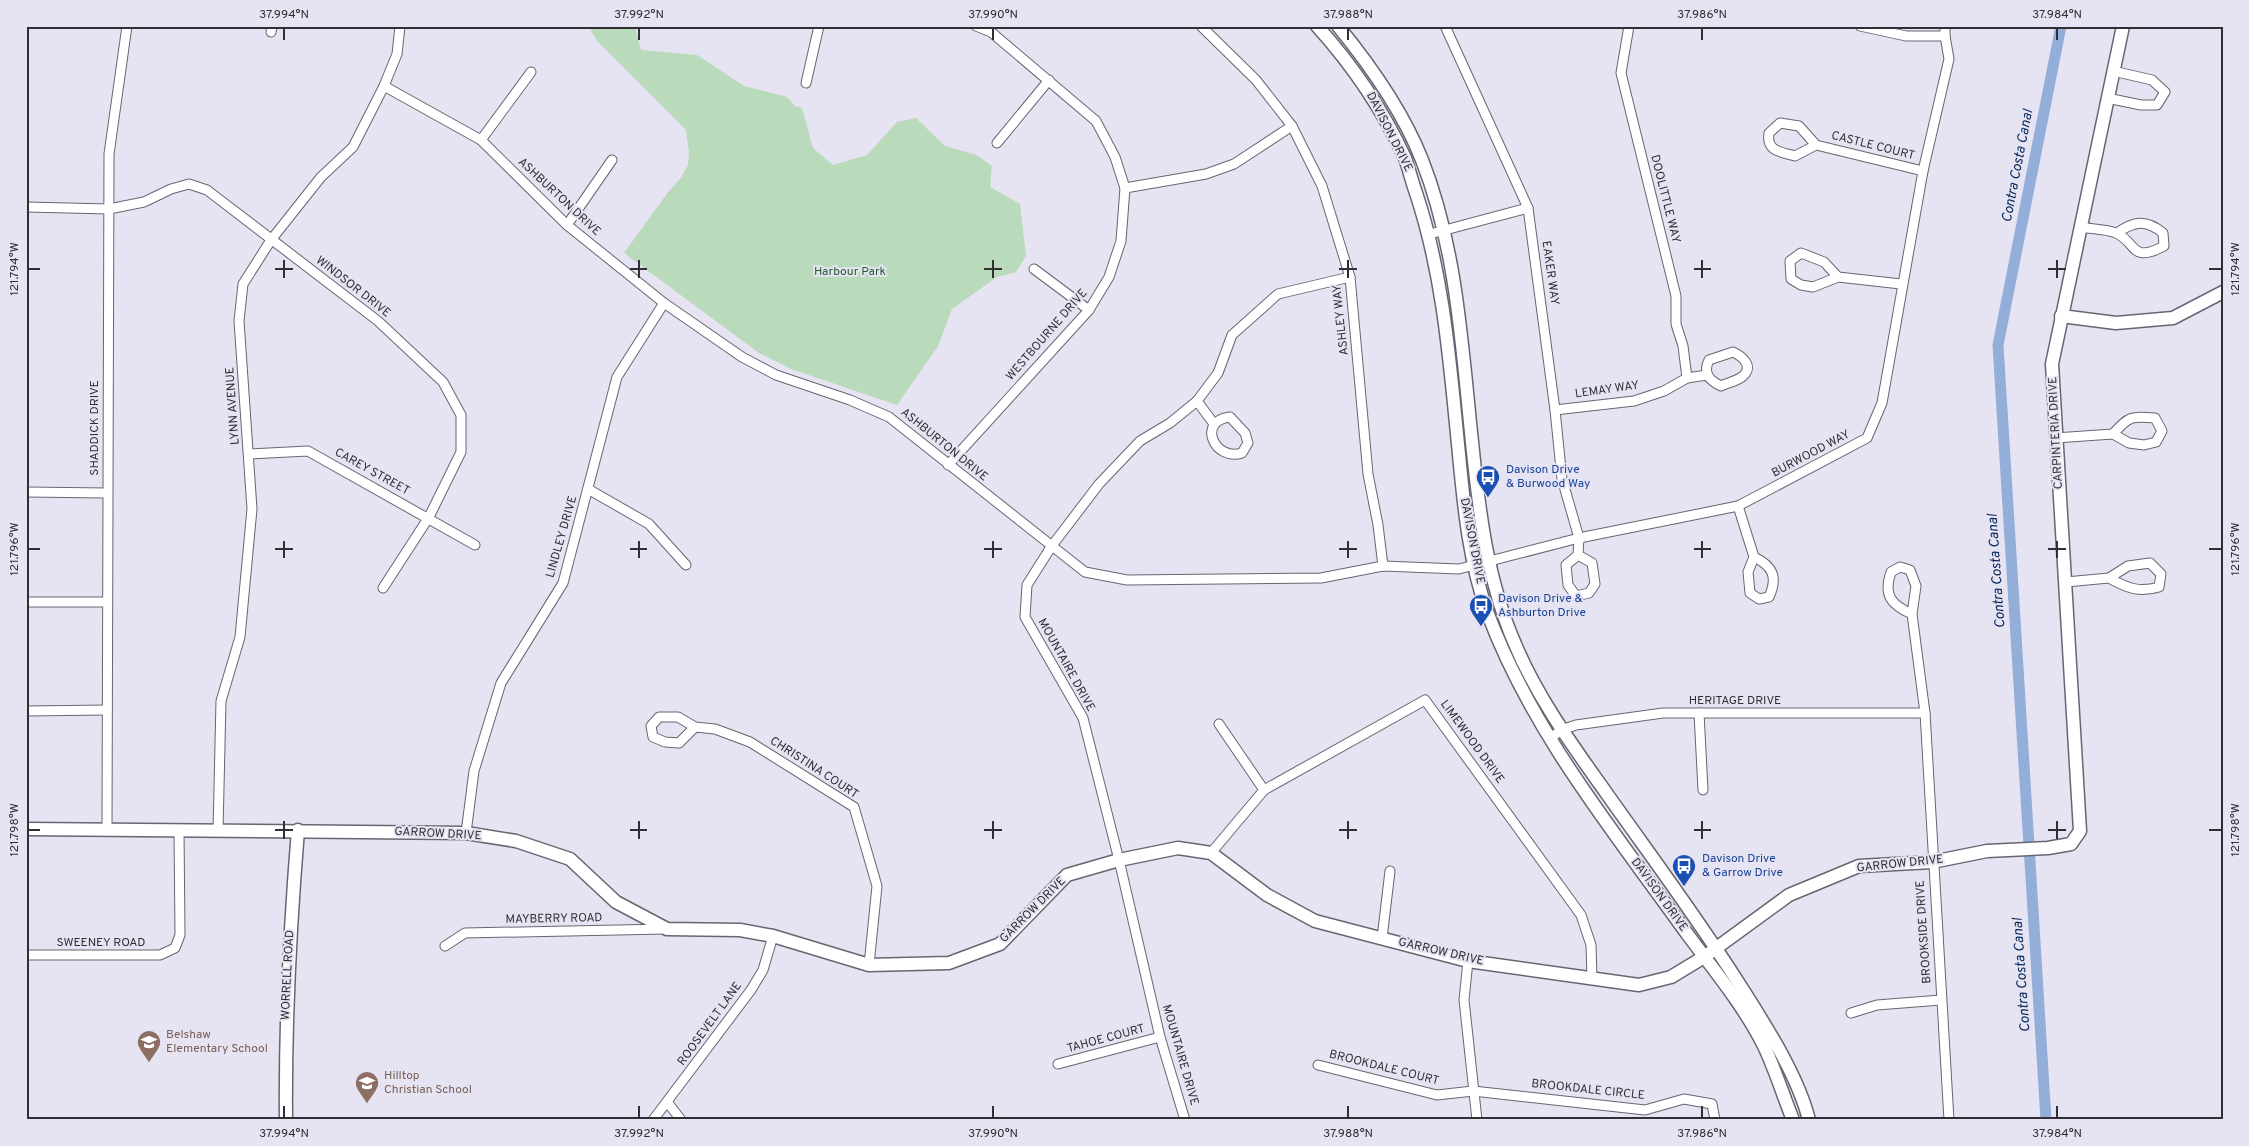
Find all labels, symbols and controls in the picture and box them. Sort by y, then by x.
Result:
text: 37.994°N [259,7,309,23]
text: 37.992°N [614,7,664,23]
text: 37.990°N [968,7,1018,23]
text: 37.988°N [1323,7,1373,23]
text: 37.986°N [1677,7,1727,23]
text: 37.984°N [2032,7,2082,23]
street label: DAVISON DRIVE [1362,89,1416,175]
water label: Contra Costa Canal [1999,107,2038,224]
street label: CASTLE COURT [1830,128,1916,164]
street label: DOOLITTLE WAY [1646,153,1684,245]
street label: ASHBURTON DRIVE [514,154,604,240]
street label: EAKER WAY [1538,240,1562,307]
text: 121.794°W [7,242,23,296]
text: 121.794°W [2228,242,2244,296]
street label: WINDSOR DRIVE [312,253,394,321]
park label: Harbour Park [814,264,886,280]
street label: ASHLEY WAY [1329,283,1353,356]
street label: WESTBOURNE DRIVE [1003,286,1091,384]
street label: LYNN AVENUE [222,366,244,446]
street label: CARPINTERIA DRIVE [2045,376,2067,490]
street label: LEMAY WAY [1574,378,1640,402]
street label: SHADDICK DRIVE [87,380,103,476]
street label: ASHBURTON DRIVE [897,405,991,485]
street label: BURWOOD WAY [1769,426,1853,481]
street label: CAREY STREET [332,445,412,499]
place label: Davison Drive & Burwood Way [1506,462,1590,492]
bus stop icon: Davison Drive & Burwood Way [1475,464,1501,498]
street label: LINDLEY DRIVE [543,494,581,580]
street label: DAVISON DRIVE [1456,497,1488,585]
water label: Contra Costa Canal [1984,512,2009,629]
text: 121.796°W [7,522,23,576]
text: 121.796°W [2228,522,2244,576]
place label: Davison Drive & Ashburton Drive [1498,591,1586,621]
bus stop icon: Davison Drive & Ashburton Drive [1468,593,1494,627]
street label: MOUNTAIRE DRIVE [1034,616,1098,714]
street label: HERITAGE DRIVE [1689,693,1781,709]
street label: LIMEWOOD DRIVE [1436,697,1508,787]
street label: CHRISTINA COURT [767,733,861,803]
text: 121.798°W [7,803,23,857]
text: 121.798°W [2228,803,2244,857]
street label: GARROW DRIVE [394,824,482,844]
place label: Davison Drive & Garrow Drive [1702,851,1783,881]
street label: GARROW DRIVE [1856,851,1944,877]
bus stop icon: Davison Drive & Garrow Drive [1671,853,1697,887]
street label: DAVISON DRIVE [1627,855,1691,935]
street label: GARROW DRIVE [997,874,1069,946]
street label: BROOKSIDE DRIVE [1912,880,1936,984]
street label: MAYBERRY ROAD [505,910,603,928]
water label: Contra Costa Canal [2009,916,2034,1033]
street label: WORRELL ROAD [278,930,298,1020]
street label: GARROW DRIVE [1397,934,1485,970]
street label: SWEENEY ROAD [57,935,145,951]
street label: ROOSEVELT LANE [674,979,746,1069]
street label: MOUNTAIRE DRIVE [1158,1003,1202,1107]
street label: TAHOE COURT [1065,1021,1147,1057]
place label: Belshaw Elementary School [166,1027,268,1057]
school or university icon: Belshaw Elementary School [136,1029,162,1063]
street label: BROOKDALE COURT [1327,1047,1441,1089]
place label: Hilltop Christian School [384,1068,472,1098]
school or university icon: Hilltop Christian School [354,1070,380,1104]
street label: BROOKDALE CIRCLE [1531,1076,1645,1104]
text: 37.994°N [259,1126,309,1142]
text: 37.992°N [614,1126,664,1142]
text: 37.990°N [968,1126,1018,1142]
text: 37.988°N [1323,1126,1373,1142]
text: 37.986°N [1677,1126,1727,1142]
text: 37.984°N [2032,1126,2082,1142]

